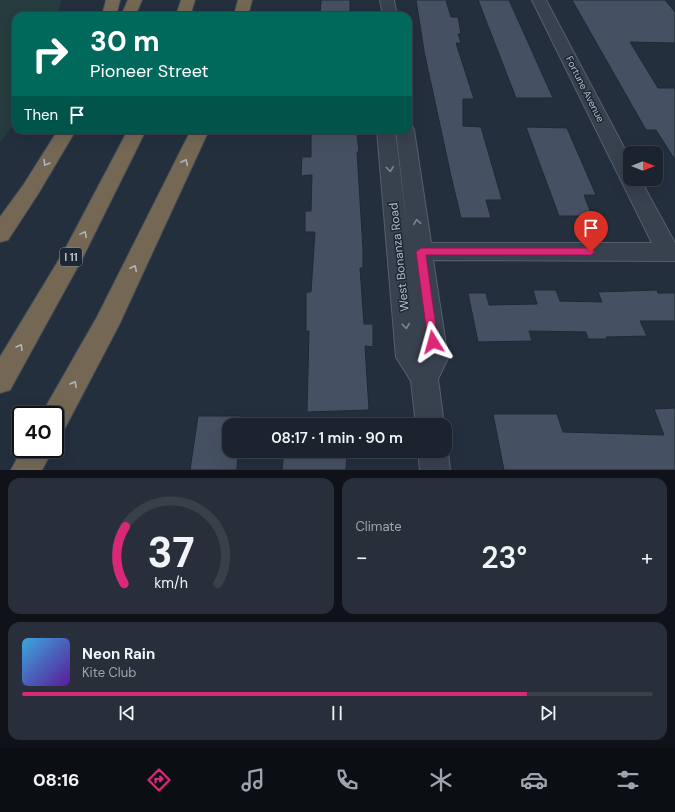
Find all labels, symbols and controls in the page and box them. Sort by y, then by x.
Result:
text: 30 m [90,23,160,60]
icon: right [24,28,76,80]
street label: Fortune Avenue [563,54,607,125]
text: Pioneer Street [90,59,209,83]
icon: arrive [66,104,88,126]
text: Then [24,105,58,125]
north arrow [623,146,663,186]
map controls [623,146,663,186]
one-way arrow [180,158,188,166]
one-way arrow [44,159,51,166]
one-way arrow [385,166,394,172]
street label: West Bonanza Road [385,202,413,312]
pin [574,211,608,252]
icon: arrive [580,217,602,239]
one-way arrow [413,219,422,225]
one-way arrow [79,231,86,238]
road number: I 11 [60,248,82,266]
one-way arrow [129,265,137,273]
position arrow [412,321,454,363]
one-way arrow [401,323,410,329]
one-way arrow [15,344,22,351]
one-way arrow [69,381,76,388]
speed limit sign: 40 [12,406,64,458]
text: 08:17 · 1 min · 90 m [271,428,403,448]
text: Climate [356,518,402,535]
text: 37 [147,526,194,580]
text: 23° [481,538,527,577]
text: − [356,543,368,572]
text: + [641,543,653,572]
text: km/h [154,574,188,592]
text: Neon Rain [82,644,155,664]
text: Kite Club [82,664,136,681]
icon: previous [116,702,138,724]
icon: pause [326,702,348,724]
icon: next [537,702,559,724]
icon: directions [145,766,173,794]
icon: music [239,766,267,794]
icon: phone [333,766,361,794]
icon: climate [427,766,455,794]
icon: car [520,766,548,794]
icon: filters [614,766,642,794]
text: 08:16 [33,768,79,792]

